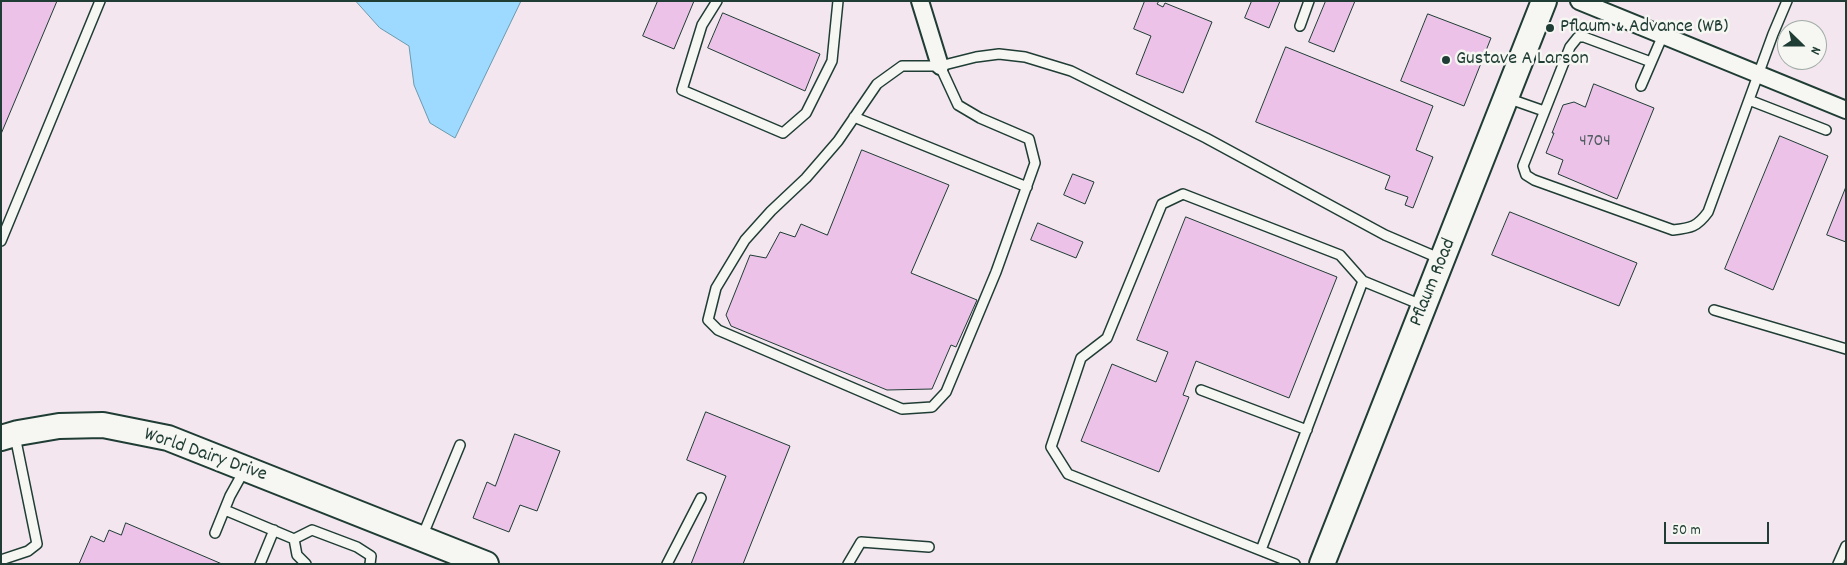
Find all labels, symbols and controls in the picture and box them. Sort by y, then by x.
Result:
place label: Pflaum & Advance (WB) [1560,16,1728,40]
north arrow [1777,20,1827,70]
marker: Pflaum & Advance (WB) [1544,22,1556,34]
text: N [1804,43,1826,57]
place label: Gustave A Larson [1456,48,1589,72]
marker: Gustave A Larson [1440,54,1452,66]
house number: 4704 [1579,132,1611,154]
street label: Pflaum Road [1405,235,1463,331]
street label: World Dairy Drive [140,424,270,488]
scale bar [1667,512,1772,544]
text: 50 m [1672,520,1701,542]

